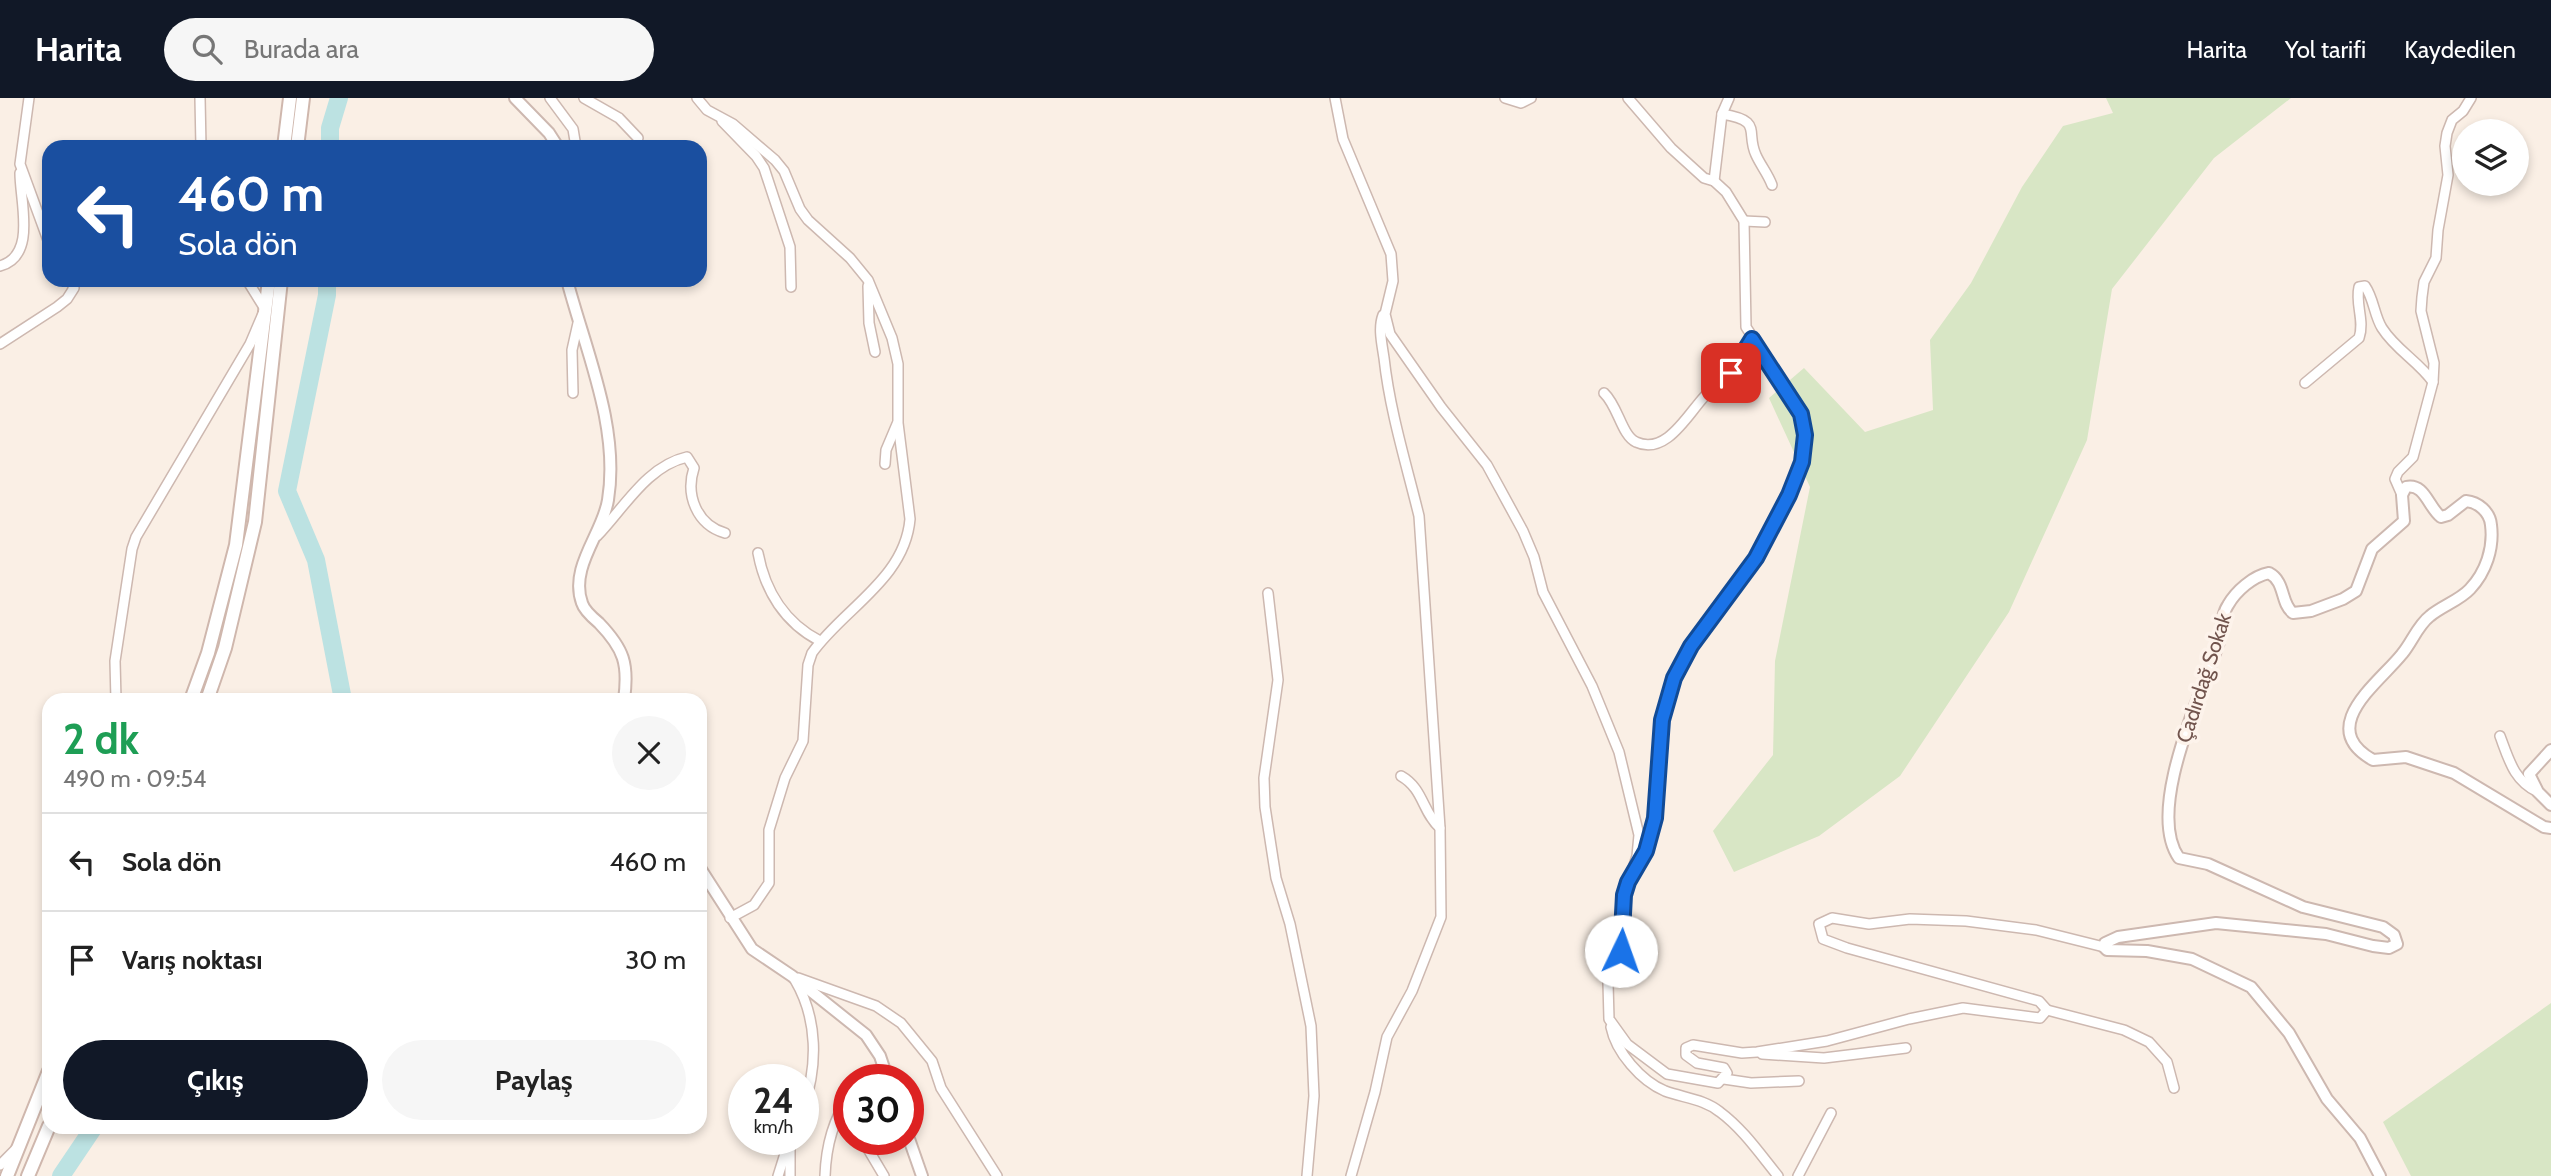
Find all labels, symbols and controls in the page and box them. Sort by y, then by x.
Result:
search box [164,18,654,81]
text: Harita [35,29,122,69]
icon: search [188,30,226,68]
text: Burada ara [244,33,359,65]
text: Harita [2187,35,2247,64]
text: Yol tarifi [2285,35,2366,64]
text: Kaydedilen [2404,35,2516,64]
map controls [2452,119,2529,196]
button: layers [2452,119,2529,196]
text: 460 m [178,164,324,223]
icon: left [63,168,154,259]
text: Sola dön [178,224,298,263]
pin [1701,343,1761,403]
icon: arrive [1712,354,1750,392]
street label: Çadırdağ Sokak [2171,609,2236,746]
text: 2 dk [63,713,139,765]
button: close [612,716,686,790]
text: 490 m · 09:54 [63,765,206,793]
icon: left [63,843,101,881]
text: Sola dön [122,846,222,878]
text: 460 m [609,846,686,878]
position arrow [1584,914,1658,988]
icon: arrive [63,941,101,979]
text: Varış noktası [122,944,263,976]
text: 30 m [625,944,686,976]
button: Çıkış [63,1040,368,1120]
button: Paylaş [382,1040,686,1120]
speed limit sign: 30 [833,1064,924,1155]
text: 24 [753,1079,794,1122]
text: km/h [754,1116,793,1138]

